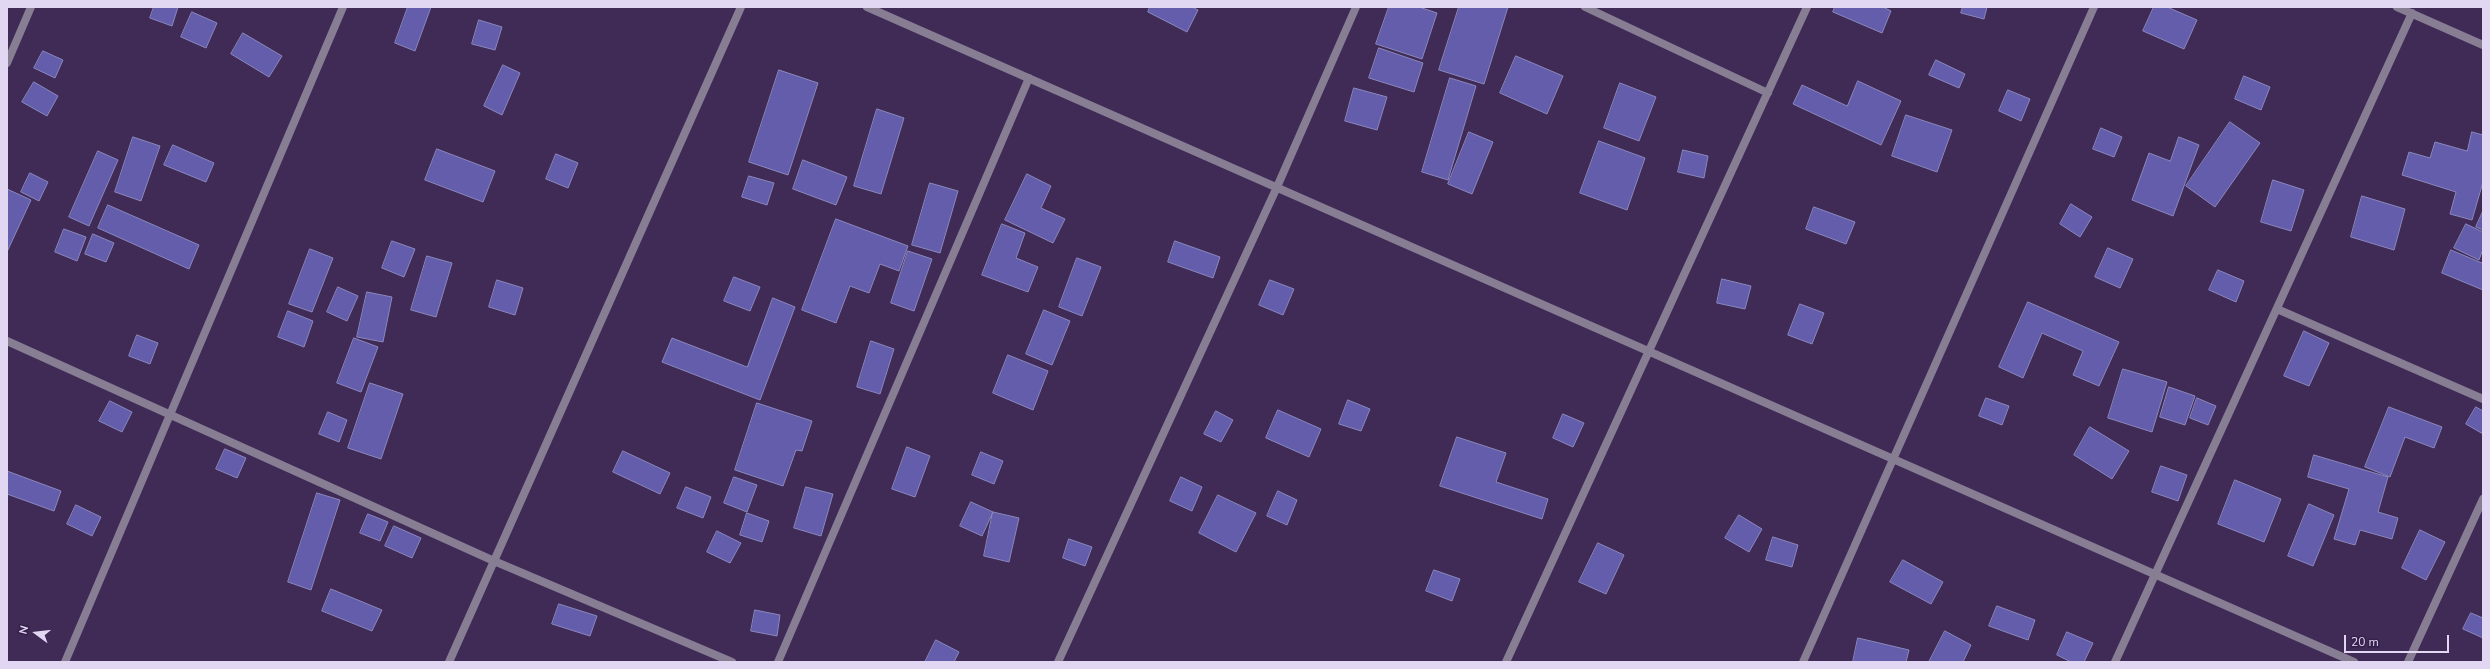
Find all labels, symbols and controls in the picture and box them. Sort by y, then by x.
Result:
north arrow [16,613,56,653]
text: N [16,624,32,636]
scale bar [2346,627,2451,653]
text: 20 m [2351,634,2379,650]

